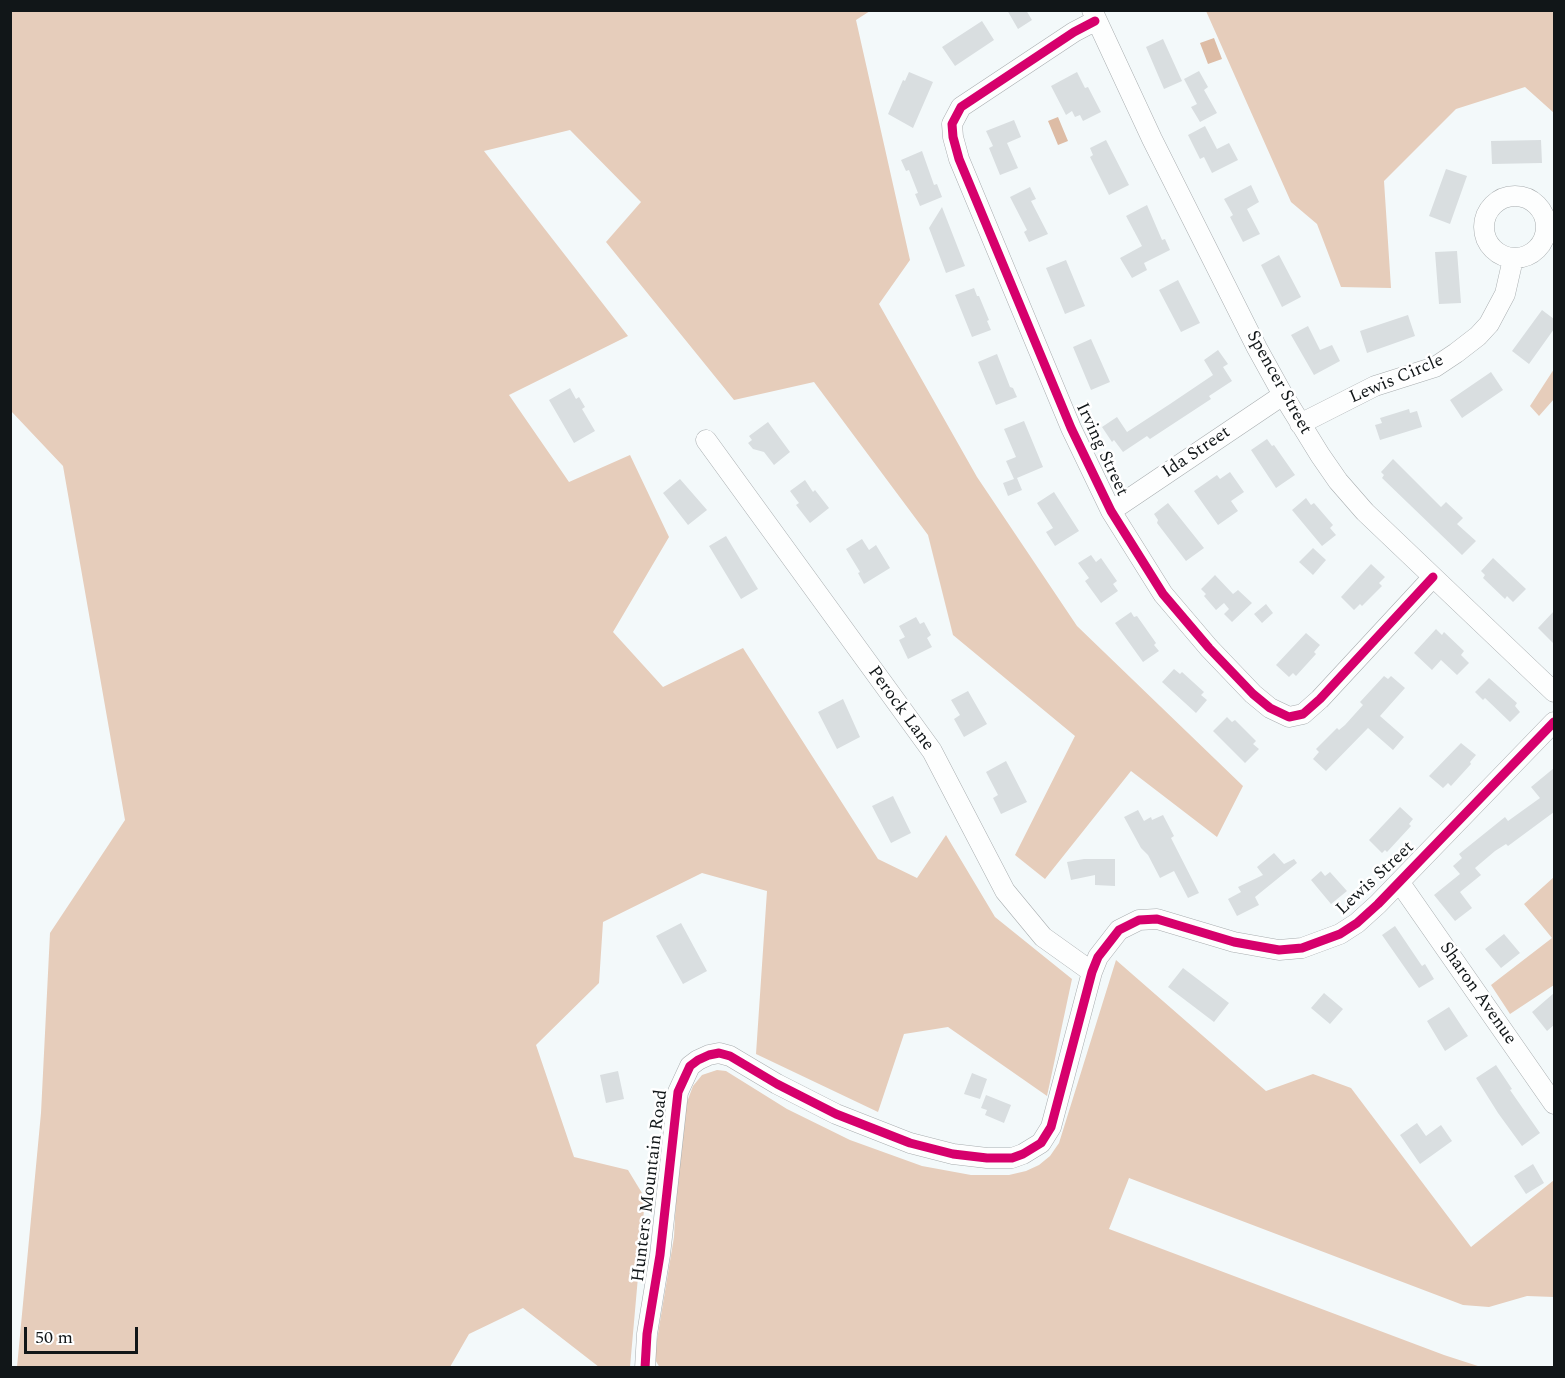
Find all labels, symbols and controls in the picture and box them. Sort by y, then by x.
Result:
street label: Spencer Street [1241,327,1315,439]
street label: Lewis Circle [1347,351,1447,409]
street label: Irving Street [1070,400,1132,500]
street label: Ida Street [1159,422,1235,484]
street label: Perock Lane [862,662,938,756]
street label: Lewis Street [1333,837,1419,921]
street label: Sharon Avenue [1434,939,1520,1049]
street label: Hunters Mountain Road [628,1089,674,1283]
scale bar [27,1315,141,1353]
text: 50 m [35,1324,73,1351]

